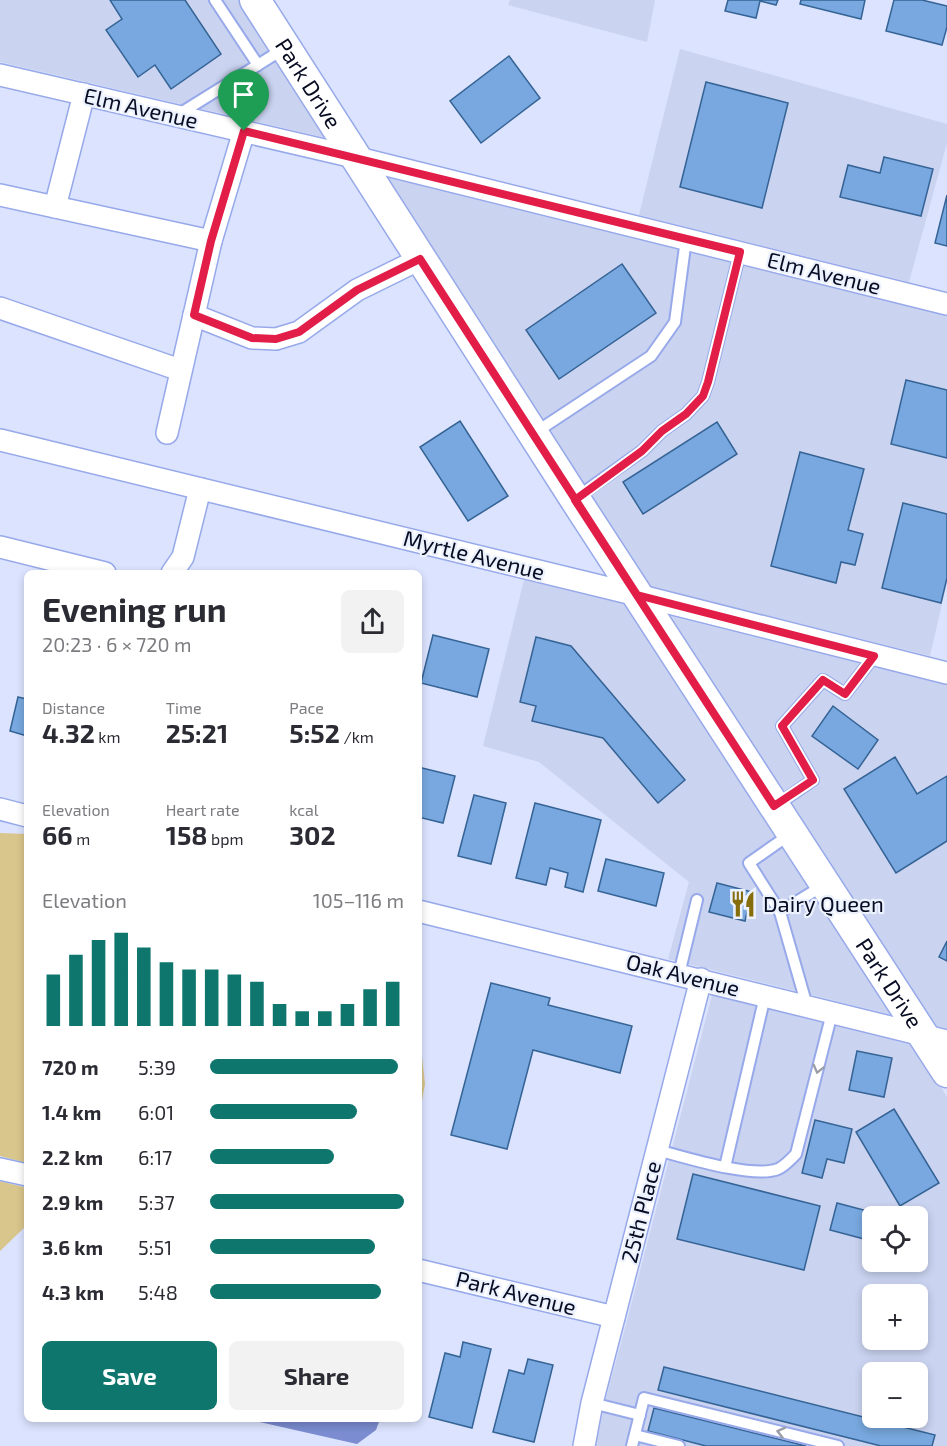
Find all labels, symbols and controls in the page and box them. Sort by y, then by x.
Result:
street label: Park Drive [271,33,348,133]
pin [218,69,269,131]
icon: arrive [227,78,260,111]
street label: Elm Avenue [82,81,201,133]
street label: Elm Avenue [765,245,884,299]
street label: Myrtle Avenue [401,524,548,584]
text: Evening run [42,589,227,629]
button: share [341,590,404,653]
text: 20:23 · 6 × 720 m [42,632,192,656]
text: Distance [42,698,105,717]
text: Time [166,698,202,717]
text: Pace [289,698,324,717]
text: 4.32 [42,717,95,748]
text: 25:21 [166,717,228,748]
text: 5:52 [289,717,340,748]
text: km [95,727,121,746]
text: /km [340,727,374,746]
text: Elevation [42,800,110,819]
text: Heart rate [166,800,240,819]
text: kcal [289,800,319,819]
text: 66 [42,819,73,850]
text: 158 [166,819,207,850]
text: 302 [289,819,336,850]
text: m [73,829,90,848]
text: bpm [207,829,243,848]
text: Elevation [42,888,127,912]
text: 105–116 m [313,888,404,912]
restaurant icon: Dairy Queen [728,889,758,919]
place label: Dairy Queen [763,890,884,917]
street label: Park Drive [851,933,929,1032]
street label: Oak Avenue [624,947,743,1001]
text: 720 m [42,1055,99,1079]
text: 5:39 [138,1055,176,1079]
one-way arrow [813,1064,825,1074]
text: 1.4 km [42,1100,101,1124]
text: 6:01 [138,1100,174,1124]
text: 2.2 km [42,1145,103,1169]
text: 6:17 [138,1145,172,1169]
street label: 25th Place [615,1158,665,1265]
text: 2.9 km [42,1190,103,1214]
text: 5:37 [138,1190,175,1214]
map controls [862,1206,928,1428]
button: locate [862,1206,928,1272]
text: 3.6 km [42,1235,103,1259]
text: 5:51 [138,1235,172,1259]
street label: Park Avenue [453,1265,579,1320]
text: 4.3 km [42,1280,104,1304]
text: 5:48 [138,1280,178,1304]
button: + [862,1284,928,1350]
button: Save [42,1341,217,1410]
button: Share [229,1341,404,1410]
button: − [862,1362,928,1428]
one-way arrow [776,1426,786,1439]

